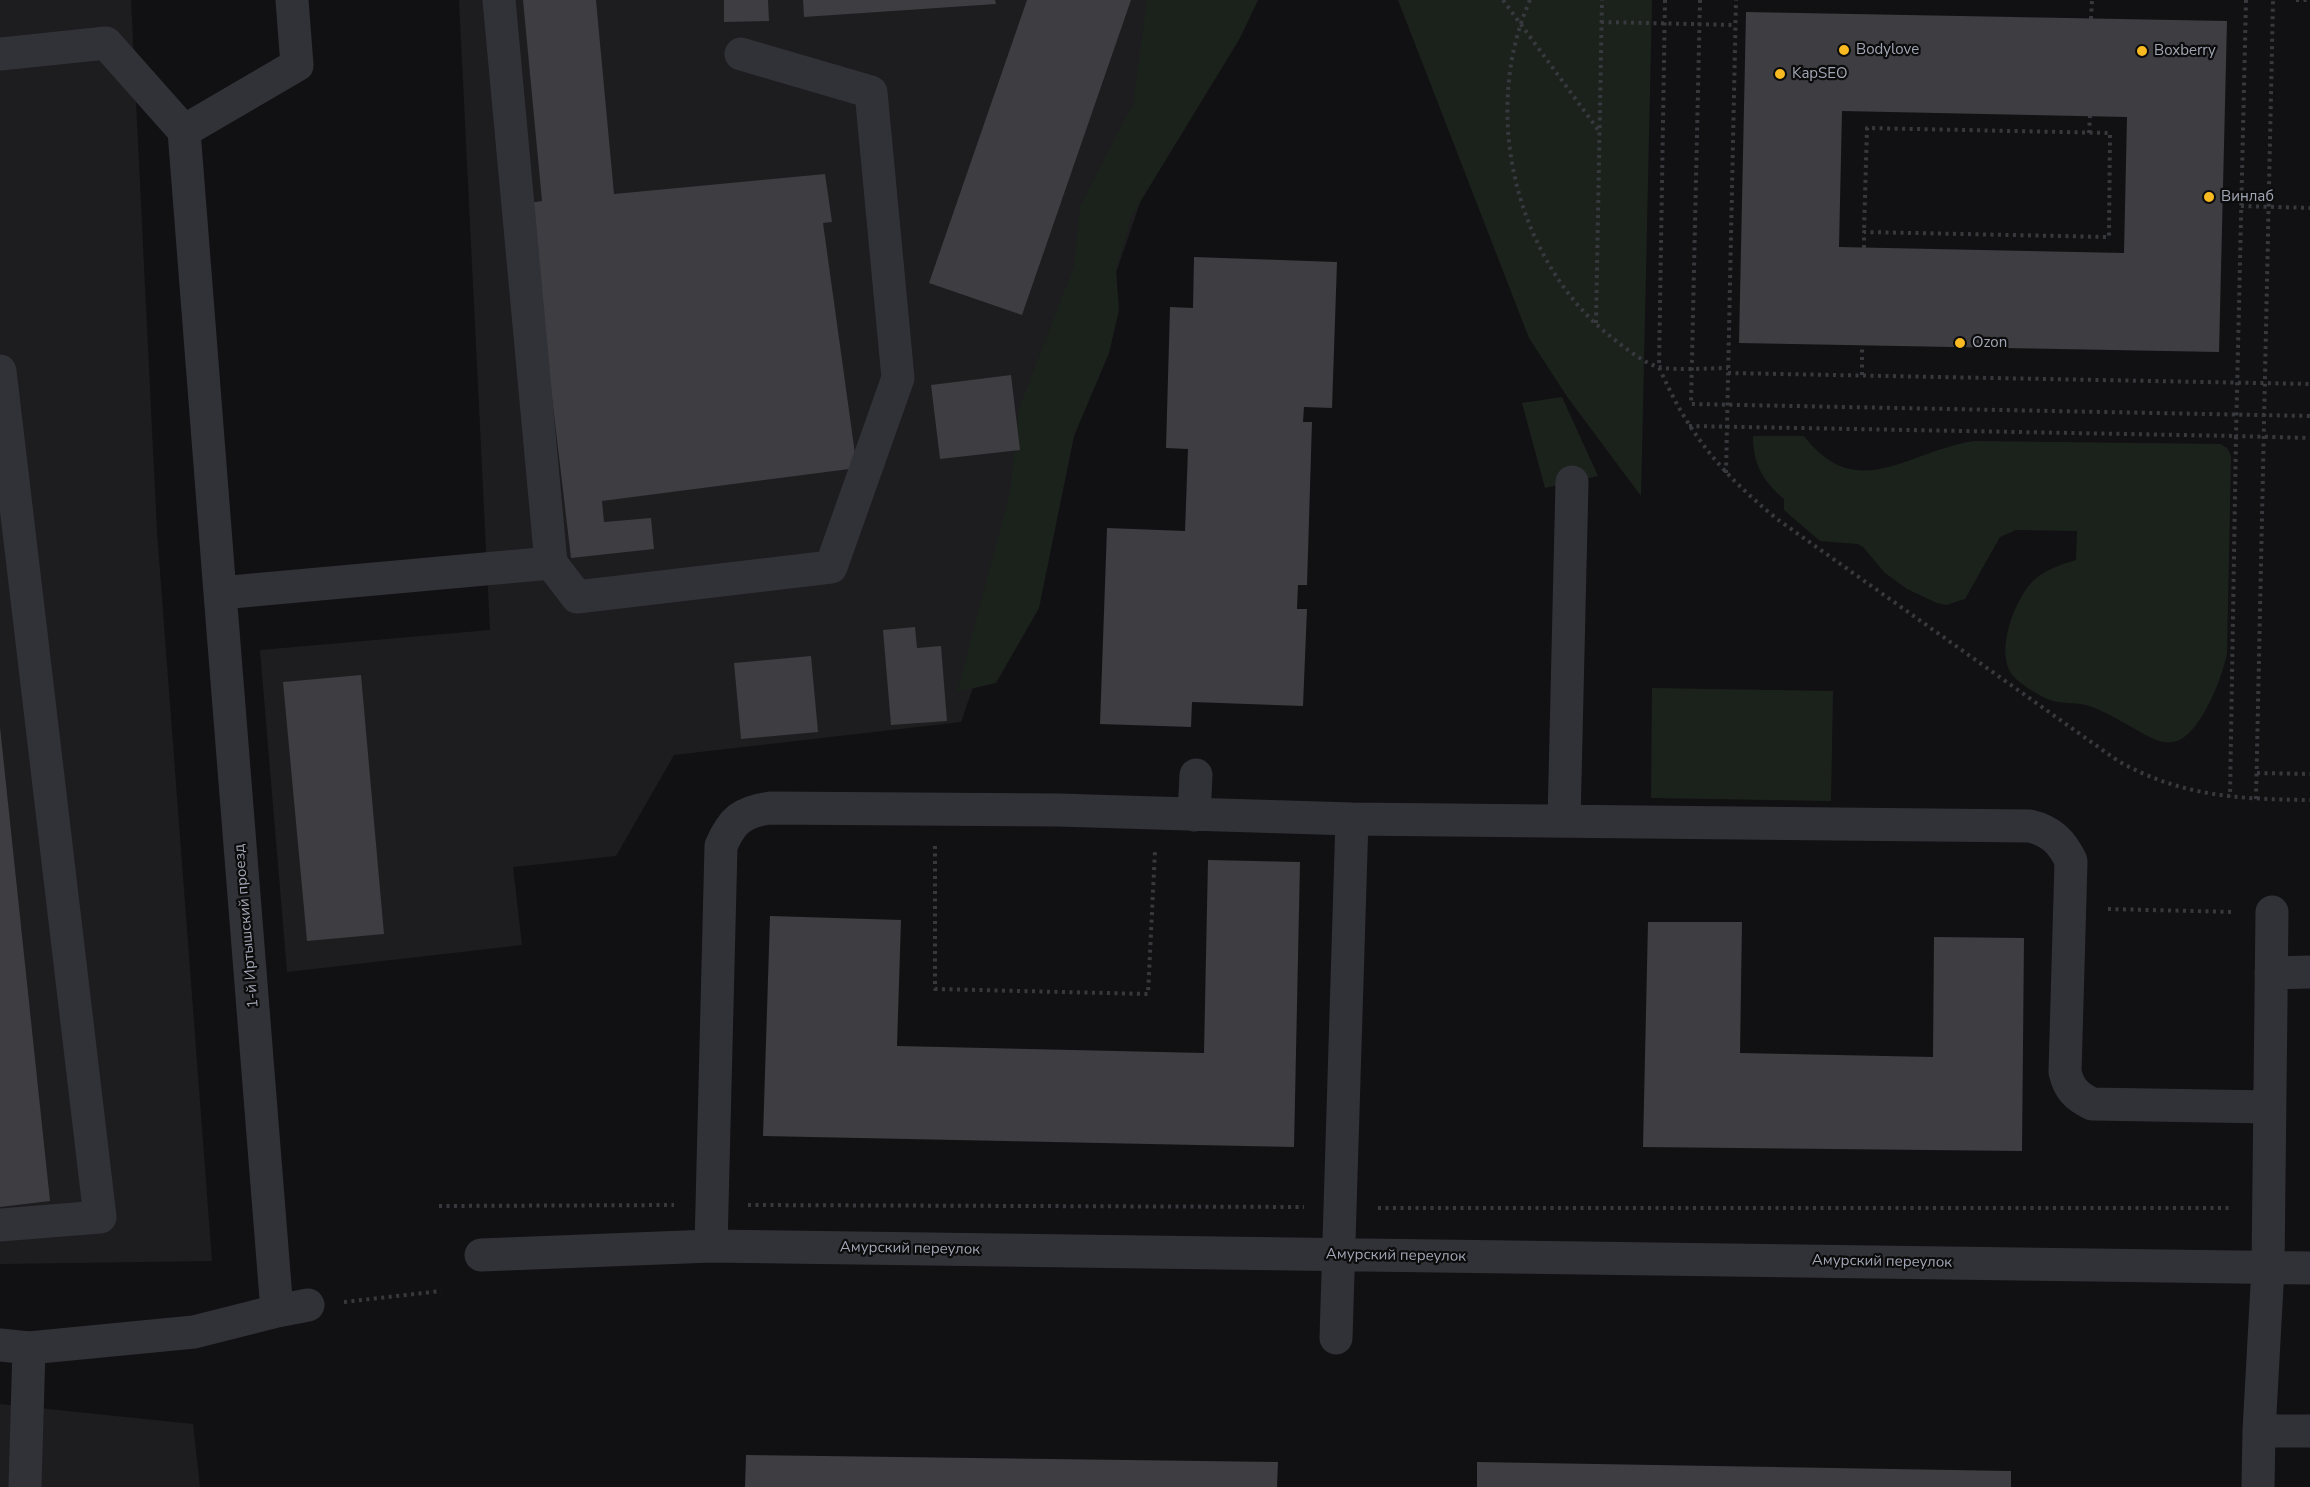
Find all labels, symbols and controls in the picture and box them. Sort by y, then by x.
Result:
place label: Bodylove [1856,41,1919,59]
place label: Boxberry [2154,42,2216,60]
marker: Bodylove [1837,43,1851,57]
marker: Boxberry [2135,44,2149,58]
place label: KapSEO [1792,65,1847,83]
marker: KapSEO [1773,67,1787,81]
place label: Винлаб [2221,188,2274,206]
marker: Винлаб [2202,190,2216,204]
place label: Ozon [1972,334,2007,352]
marker: Ozon [1953,336,1967,350]
street label: 1-й Иртышский проезд [231,843,263,1009]
street label: Амурский переулок [840,1239,980,1259]
street label: Амурский переулок [1326,1246,1466,1266]
street label: Амурский переулок [1812,1252,1952,1272]

